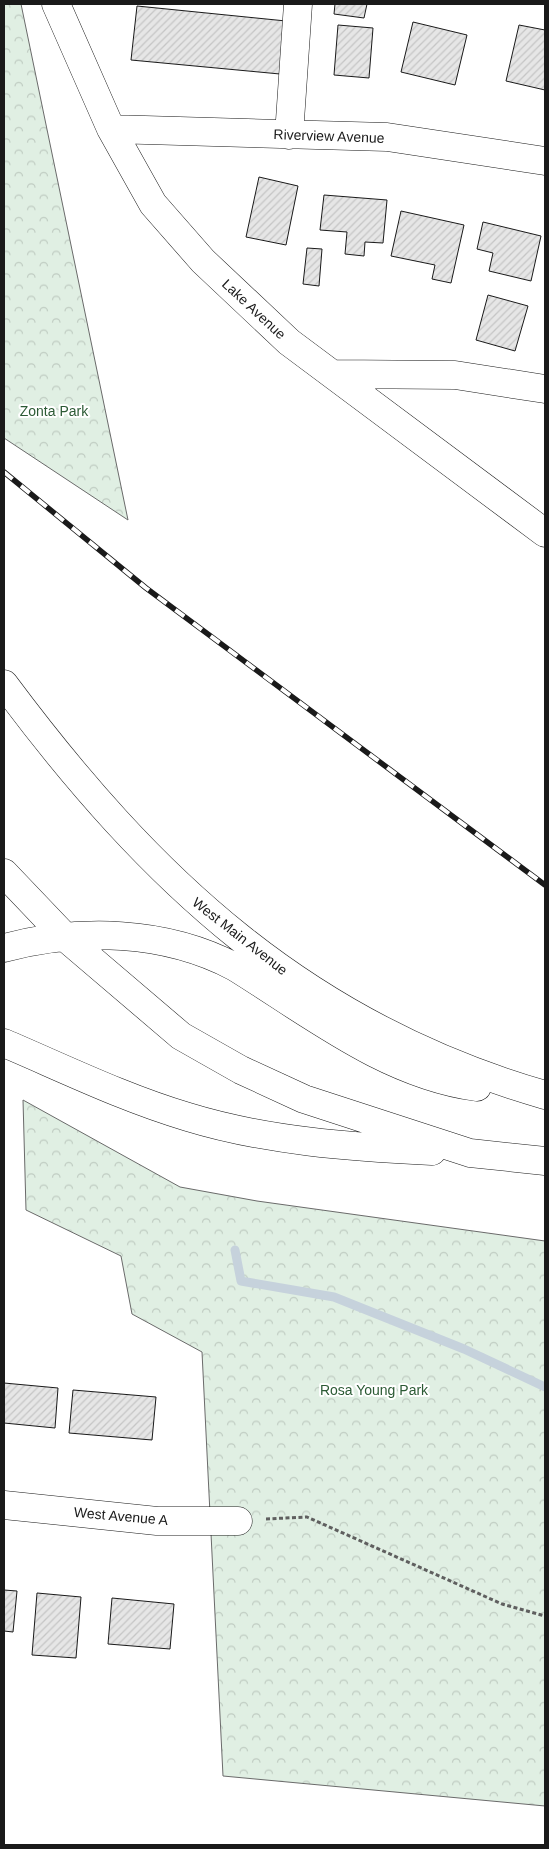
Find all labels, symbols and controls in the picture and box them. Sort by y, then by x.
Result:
street label: Riverview Avenue [273,126,385,146]
street label: Lake Avenue [219,276,289,343]
park label: Zonta Park [20,403,89,419]
street label: West Main Avenue [189,894,291,978]
park label: Rosa Young Park [320,1382,429,1398]
street label: West Avenue A [73,1504,169,1528]

